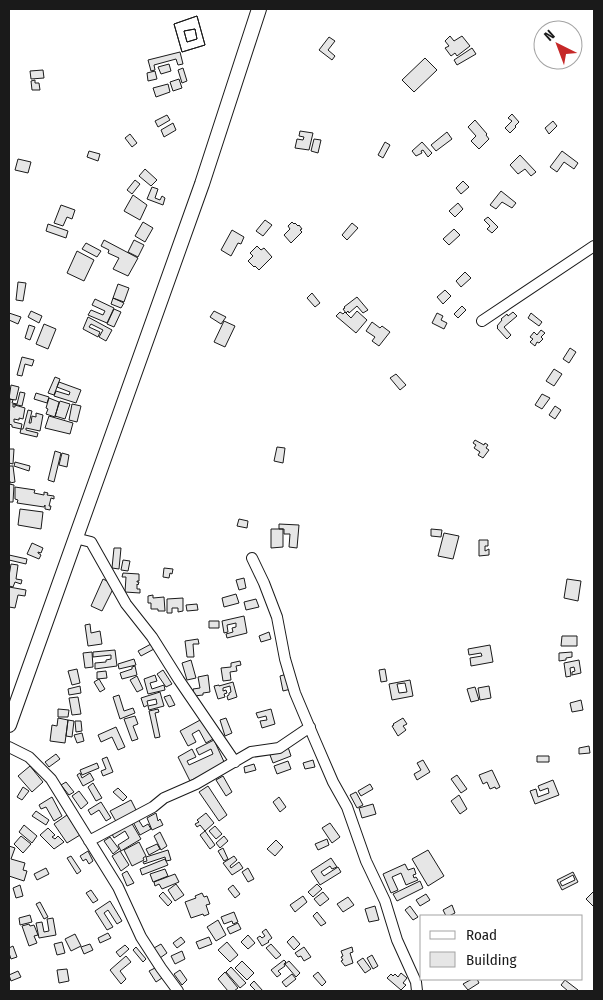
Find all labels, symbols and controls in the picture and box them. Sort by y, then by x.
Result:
north arrow [533,20,583,70]
text: N [541,27,558,45]
legend [420,915,583,980]
text: Road [466,926,497,944]
text: Building [466,951,517,969]

